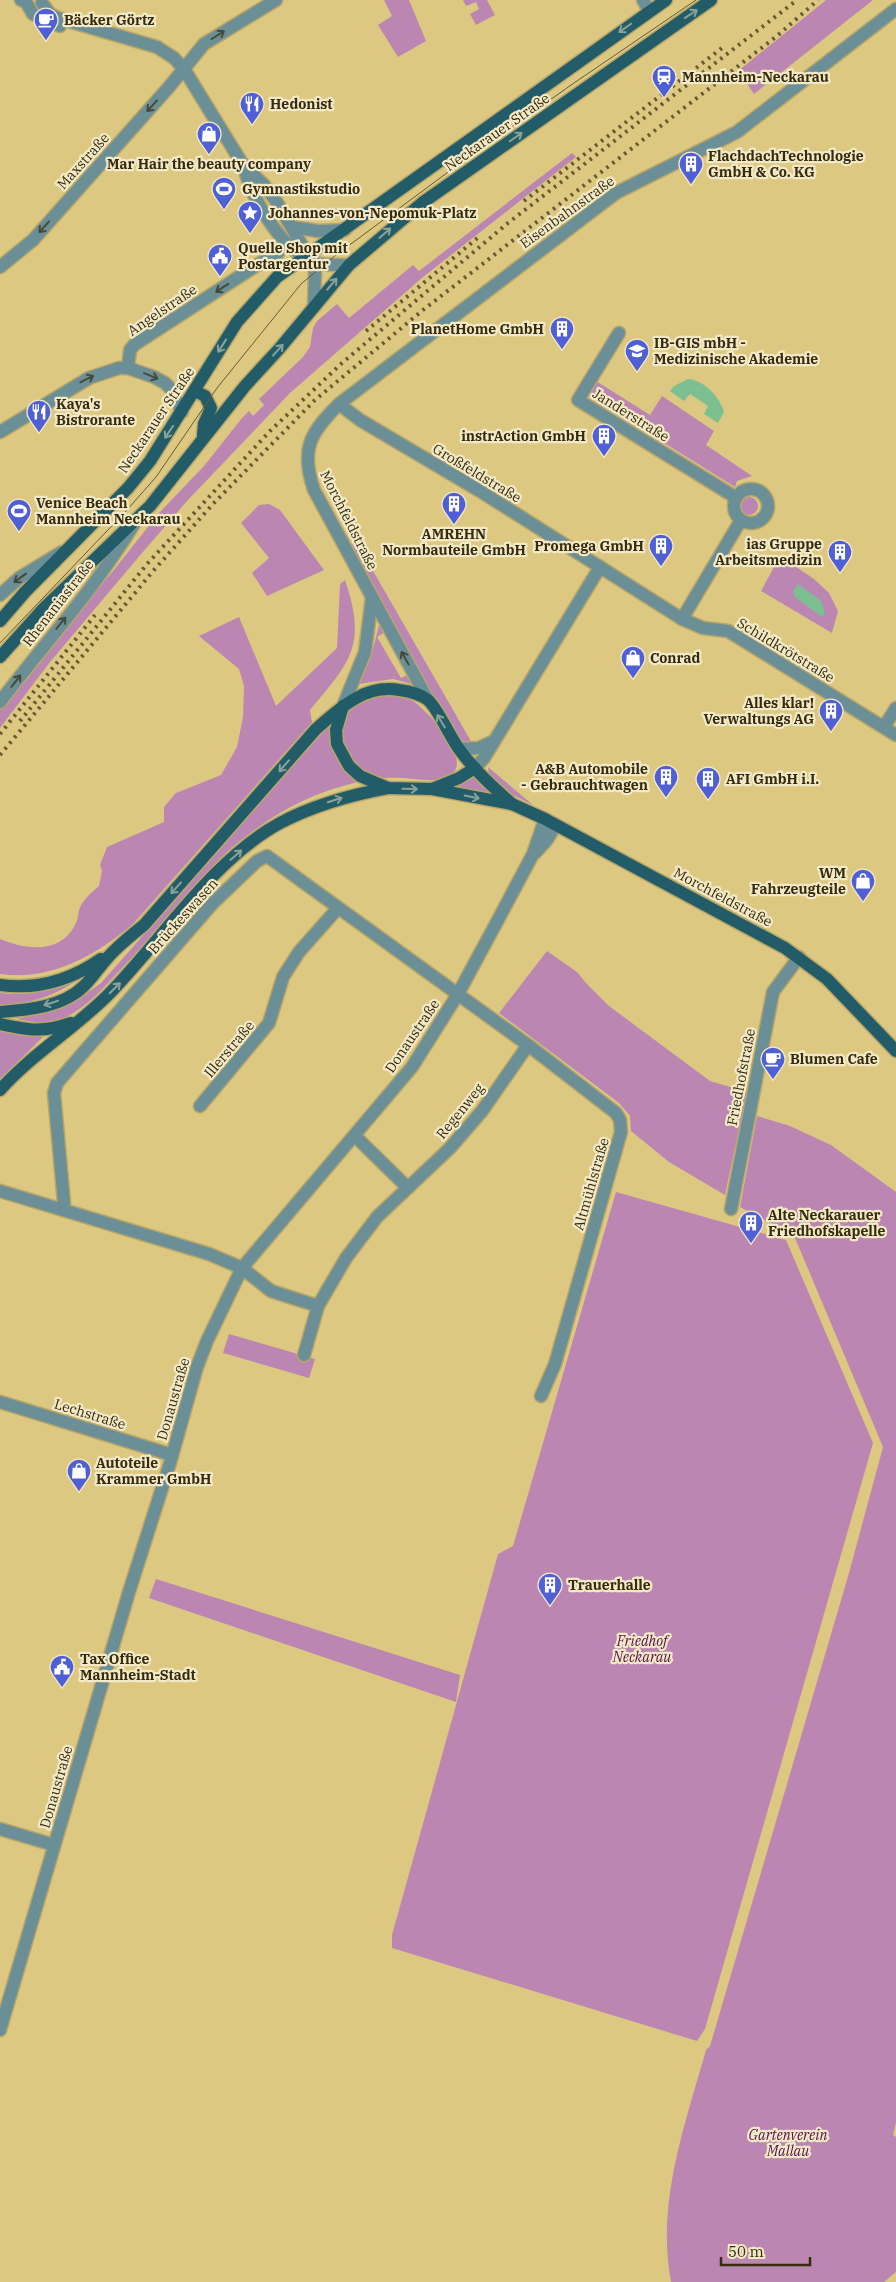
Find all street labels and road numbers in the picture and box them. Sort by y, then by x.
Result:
street label: Neckarauer Straße [441,89,553,175]
street label: Maxstraße [53,129,113,193]
street label: Eisenbahnstraße [516,172,618,252]
street label: Angelstraße [124,280,200,340]
street label: Neckarauer Straße [114,363,198,477]
street label: Janderstraße [589,384,673,446]
street label: Großfeldstraße [429,440,525,506]
street label: Morchfeldstraße [316,467,382,573]
street label: Rhenaniastraße [19,556,97,650]
street label: Schildkrötstraße [734,614,838,686]
street label: Morchfeldstraße [671,863,775,931]
street label: Brückeswasen [144,874,222,958]
street label: Donaustraße [381,996,443,1076]
street label: Illerstraße [200,1017,258,1081]
street label: Friedhofstraße [723,1027,759,1127]
street label: Regenweg [432,1079,488,1142]
street label: Altmühlstraße [569,1136,613,1232]
street label: Donaustraße [153,1356,193,1442]
street label: Lechstraße [52,1395,128,1433]
street label: Donaustraße [36,1744,76,1830]

